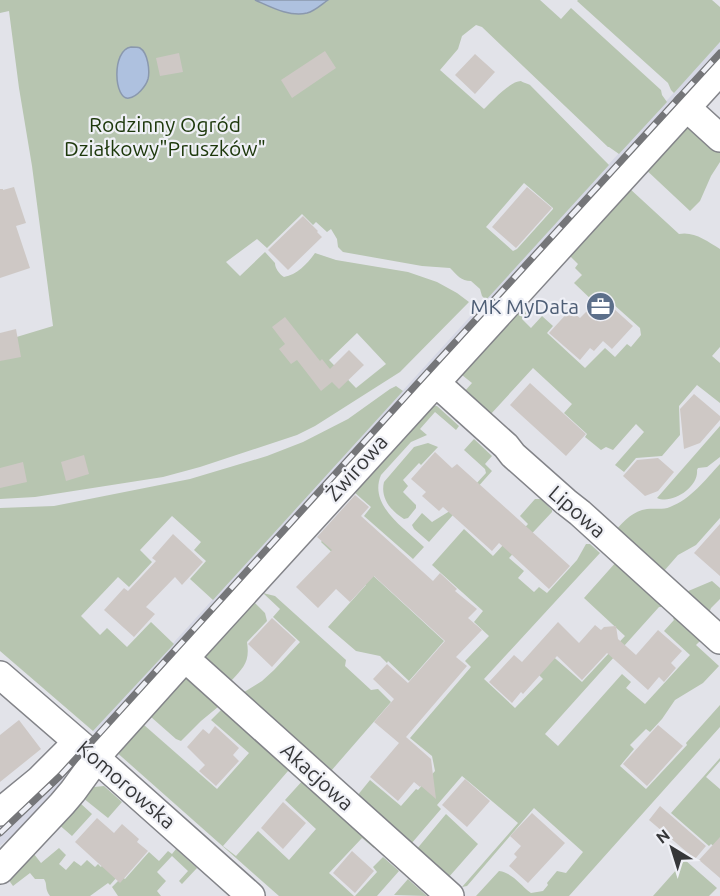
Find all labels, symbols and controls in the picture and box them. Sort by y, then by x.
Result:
park label: Rodzinny Ogród Działkowy"Pruszków" [64,112,266,160]
office icon: MK MyData [584,291,616,323]
place label: MK MyData [470,294,579,318]
street label: Żwirowa [320,429,392,505]
street label: Lipowa [544,480,611,542]
street label: Komorowska [73,735,181,833]
street label: Akacjowa [276,737,359,815]
north arrow [642,818,702,878]
text: N [653,825,673,847]

